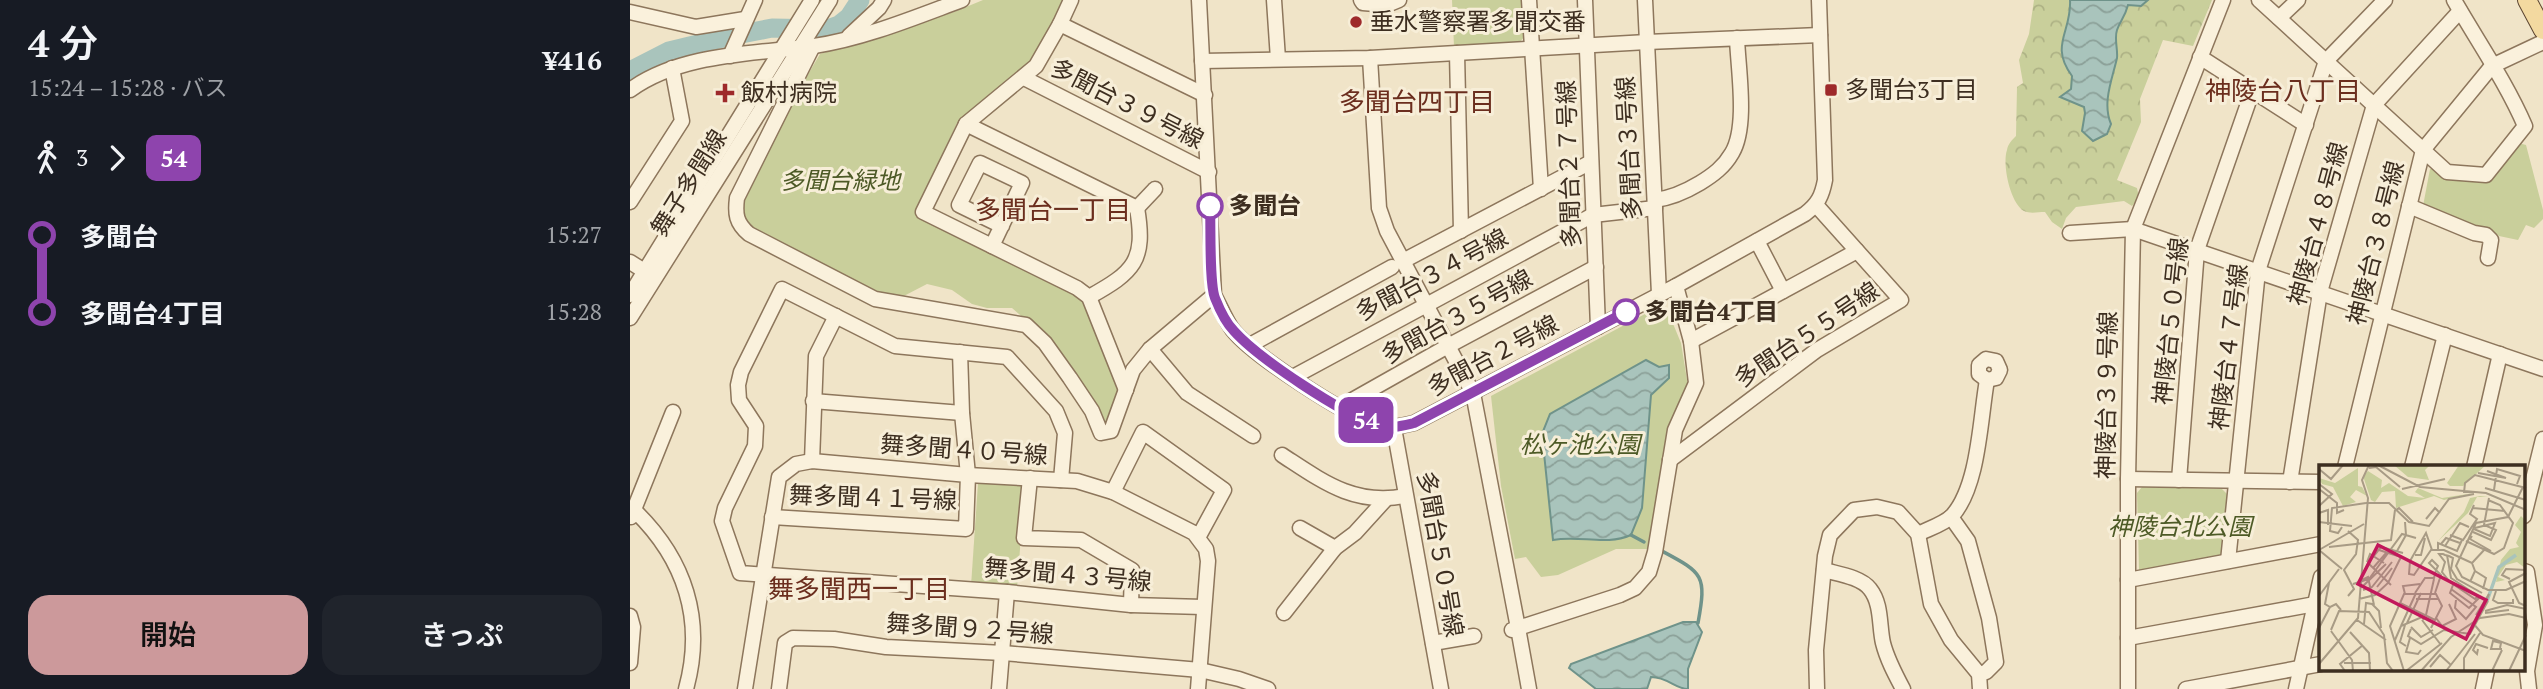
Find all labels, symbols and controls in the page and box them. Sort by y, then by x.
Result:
place label: 垂水警察署多聞交番 [1370,5,1586,37]
marker: 垂水警察署多聞交番 [1348,14,1364,30]
text: 4 分 [28,18,98,68]
text: ¥416 [543,43,602,77]
street label: 多聞台３９号線 [1045,51,1210,156]
text: 15:24 – 15:28 · バス [28,72,228,103]
place label: 多聞台3丁目 [1845,73,1978,105]
district label: 神陵台八丁目 [2205,73,2361,107]
street label: 多聞台３号線 [1608,75,1648,221]
place label: 飯村病院 [741,76,837,108]
street label: 多聞台２７号線 [1549,80,1587,249]
marker: 多聞台3丁目 [1823,82,1839,98]
marker: 飯村病院 [715,83,735,103]
district label: 多聞台四丁目 [1339,84,1495,118]
street label: 舞子多聞線 [643,123,734,242]
street label: 神陵台４８号線 [2280,138,2354,309]
icon: walk [28,139,66,177]
icon: forward [98,139,136,177]
text: 3 [76,142,88,173]
text: 54 [160,142,187,174]
street label: 神陵台３８号線 [2339,157,2411,328]
park label: 多聞台緑地 [780,164,903,196]
place label: 多聞台 [1229,189,1301,221]
district label: 多聞台一丁目 [975,192,1131,226]
marker: 多聞台 [1197,193,1223,219]
text: 多聞台 [80,219,158,253]
text: 15:27 [545,219,602,250]
street label: 多聞台３４号線 [1350,221,1513,328]
street label: 神陵台５０号線 [2145,236,2195,406]
street label: 多聞台３５号線 [1375,261,1538,371]
street label: 神陵台４７号線 [2202,262,2254,432]
street label: 多聞台５５号線 [1728,274,1885,394]
place label: 多聞台4丁目 [1645,295,1779,327]
text: 多聞台4丁目 [80,296,225,330]
text: 15:28 [545,296,602,327]
marker: 多聞台4丁目 [1613,299,1639,325]
street label: 多聞台２号線 [1421,307,1564,403]
street label: 神陵台３９号線 [2089,311,2123,479]
line badge: 54 [1334,397,1398,443]
text: 54 [1352,404,1380,436]
street label: 舞多聞４０号線 [879,427,1049,471]
park label: 松ヶ池公園 [1520,428,1643,460]
inset map [2319,465,2526,672]
street label: 多聞台５０号線 [1411,468,1471,639]
street label: 舞多聞４１号線 [789,478,958,516]
park label: 神陵台北公園 [2108,510,2255,542]
street label: 舞多聞４３号線 [983,551,1153,597]
district label: 舞多聞西一丁目 [768,571,950,605]
button: 開始 [28,595,308,675]
button: きっぷ [322,595,602,675]
street label: 舞多聞９２号線 [885,606,1055,650]

